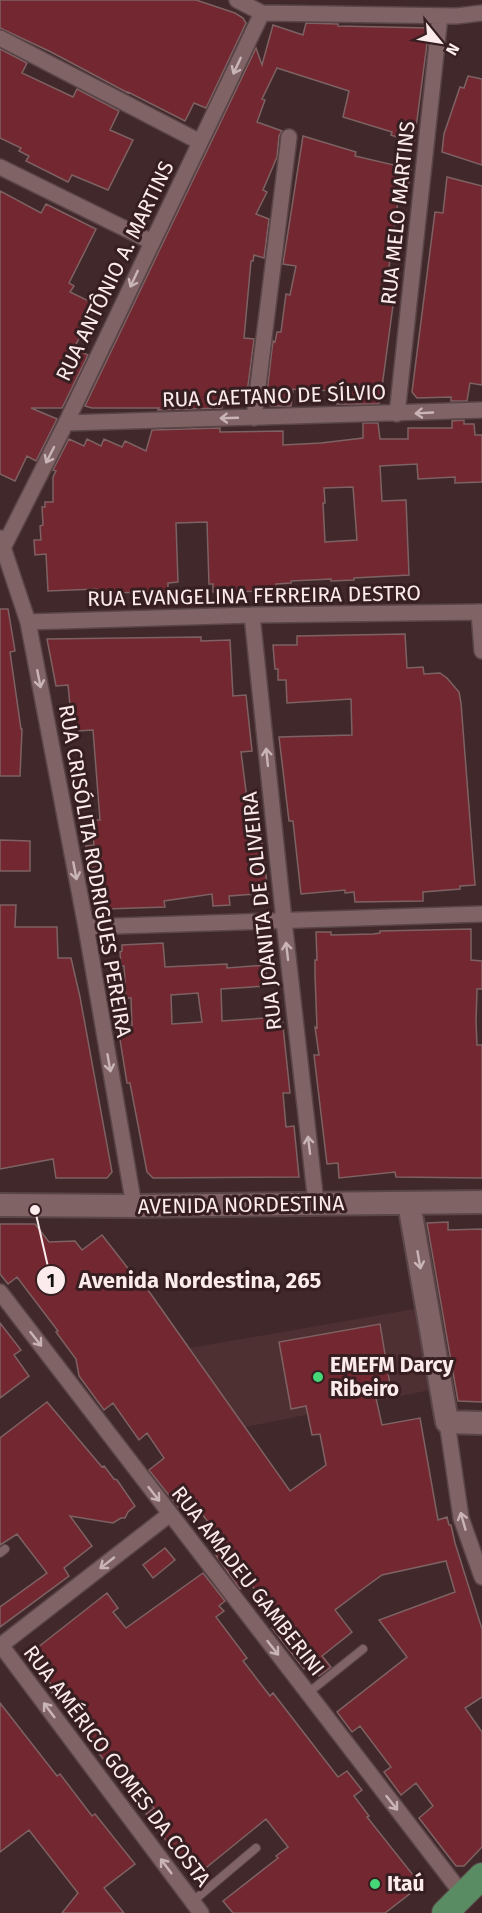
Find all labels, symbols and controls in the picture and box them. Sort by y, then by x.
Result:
north arrow [410,12,470,72]
text: N [442,40,463,59]
one-way arrow [230,57,242,75]
street label: RUA MELO MARTINS [375,120,421,306]
street label: RUA ANTÔNIO A. MARTINS [50,157,180,385]
one-way arrow [127,270,139,288]
street label: RUA CAETANO DE SÍLVIO [161,379,387,413]
one-way arrow [414,407,434,418]
one-way arrow [219,413,239,424]
one-way arrow [43,446,55,464]
street label: RUA EVANGELINA FERREIRA DESTRO [87,580,421,612]
one-way arrow [34,669,45,688]
street label: RUA CRISÓLITA RODRIGUES PEREIRA [53,703,137,1039]
one-way arrow [261,748,272,768]
street label: RUA JOANITA DE OLIVEIRA [237,790,287,1032]
one-way arrow [70,860,81,880]
one-way arrow [281,942,292,962]
one-way arrow [104,1052,115,1072]
one-way arrow [304,1135,315,1155]
street label: AVENIDA NORDESTINA [137,1190,345,1220]
one-way arrow [414,1250,425,1270]
callout: Avenida Nordestina, 265 [36,1260,333,1300]
text: Avenida Nordestina, 265 [78,1267,321,1294]
text: 1 [47,1270,55,1292]
one-way arrow [29,1331,42,1347]
place label: EMEFM Darcy Ribeiro [330,1352,454,1402]
marker: EMEFM Darcy Ribeiro [311,1370,325,1384]
street label: RUA AMADEU GAMBERINI [166,1481,330,1681]
one-way arrow [148,1485,161,1501]
one-way arrow [457,1512,468,1531]
one-way arrow [100,1556,116,1569]
street label: RUA AMÉRICO GOMES DA COSTA [18,1640,216,1892]
one-way arrow [267,1640,280,1656]
one-way arrow [43,1702,55,1718]
one-way arrow [386,1794,398,1810]
one-way arrow [159,1858,172,1874]
place label: Itaú [387,1871,425,1897]
marker: Itaú [368,1877,382,1891]

